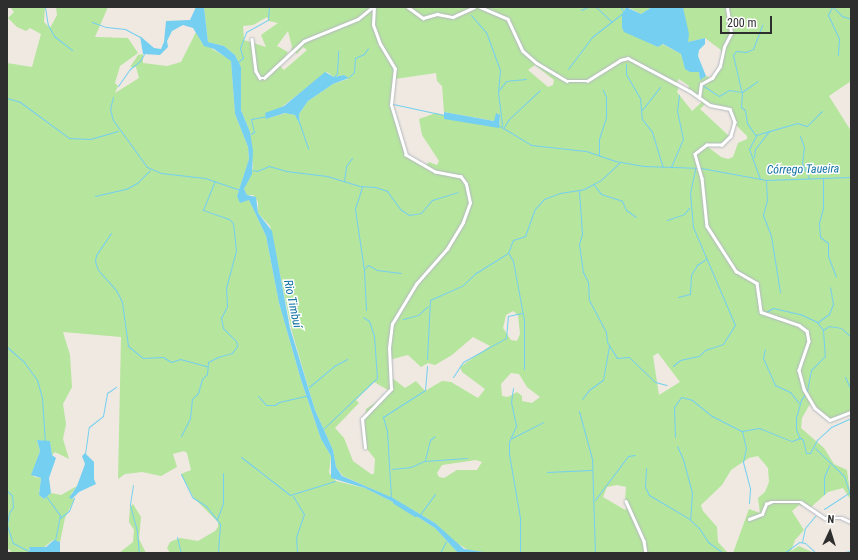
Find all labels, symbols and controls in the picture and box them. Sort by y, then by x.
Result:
scale bar [722,8,774,34]
text: 200 m [727,16,757,30]
water label: Córrego Taueira [766,162,840,178]
water label: Rio Timbuí [280,279,304,329]
north arrow [810,512,850,552]
text: N [827,513,835,526]

